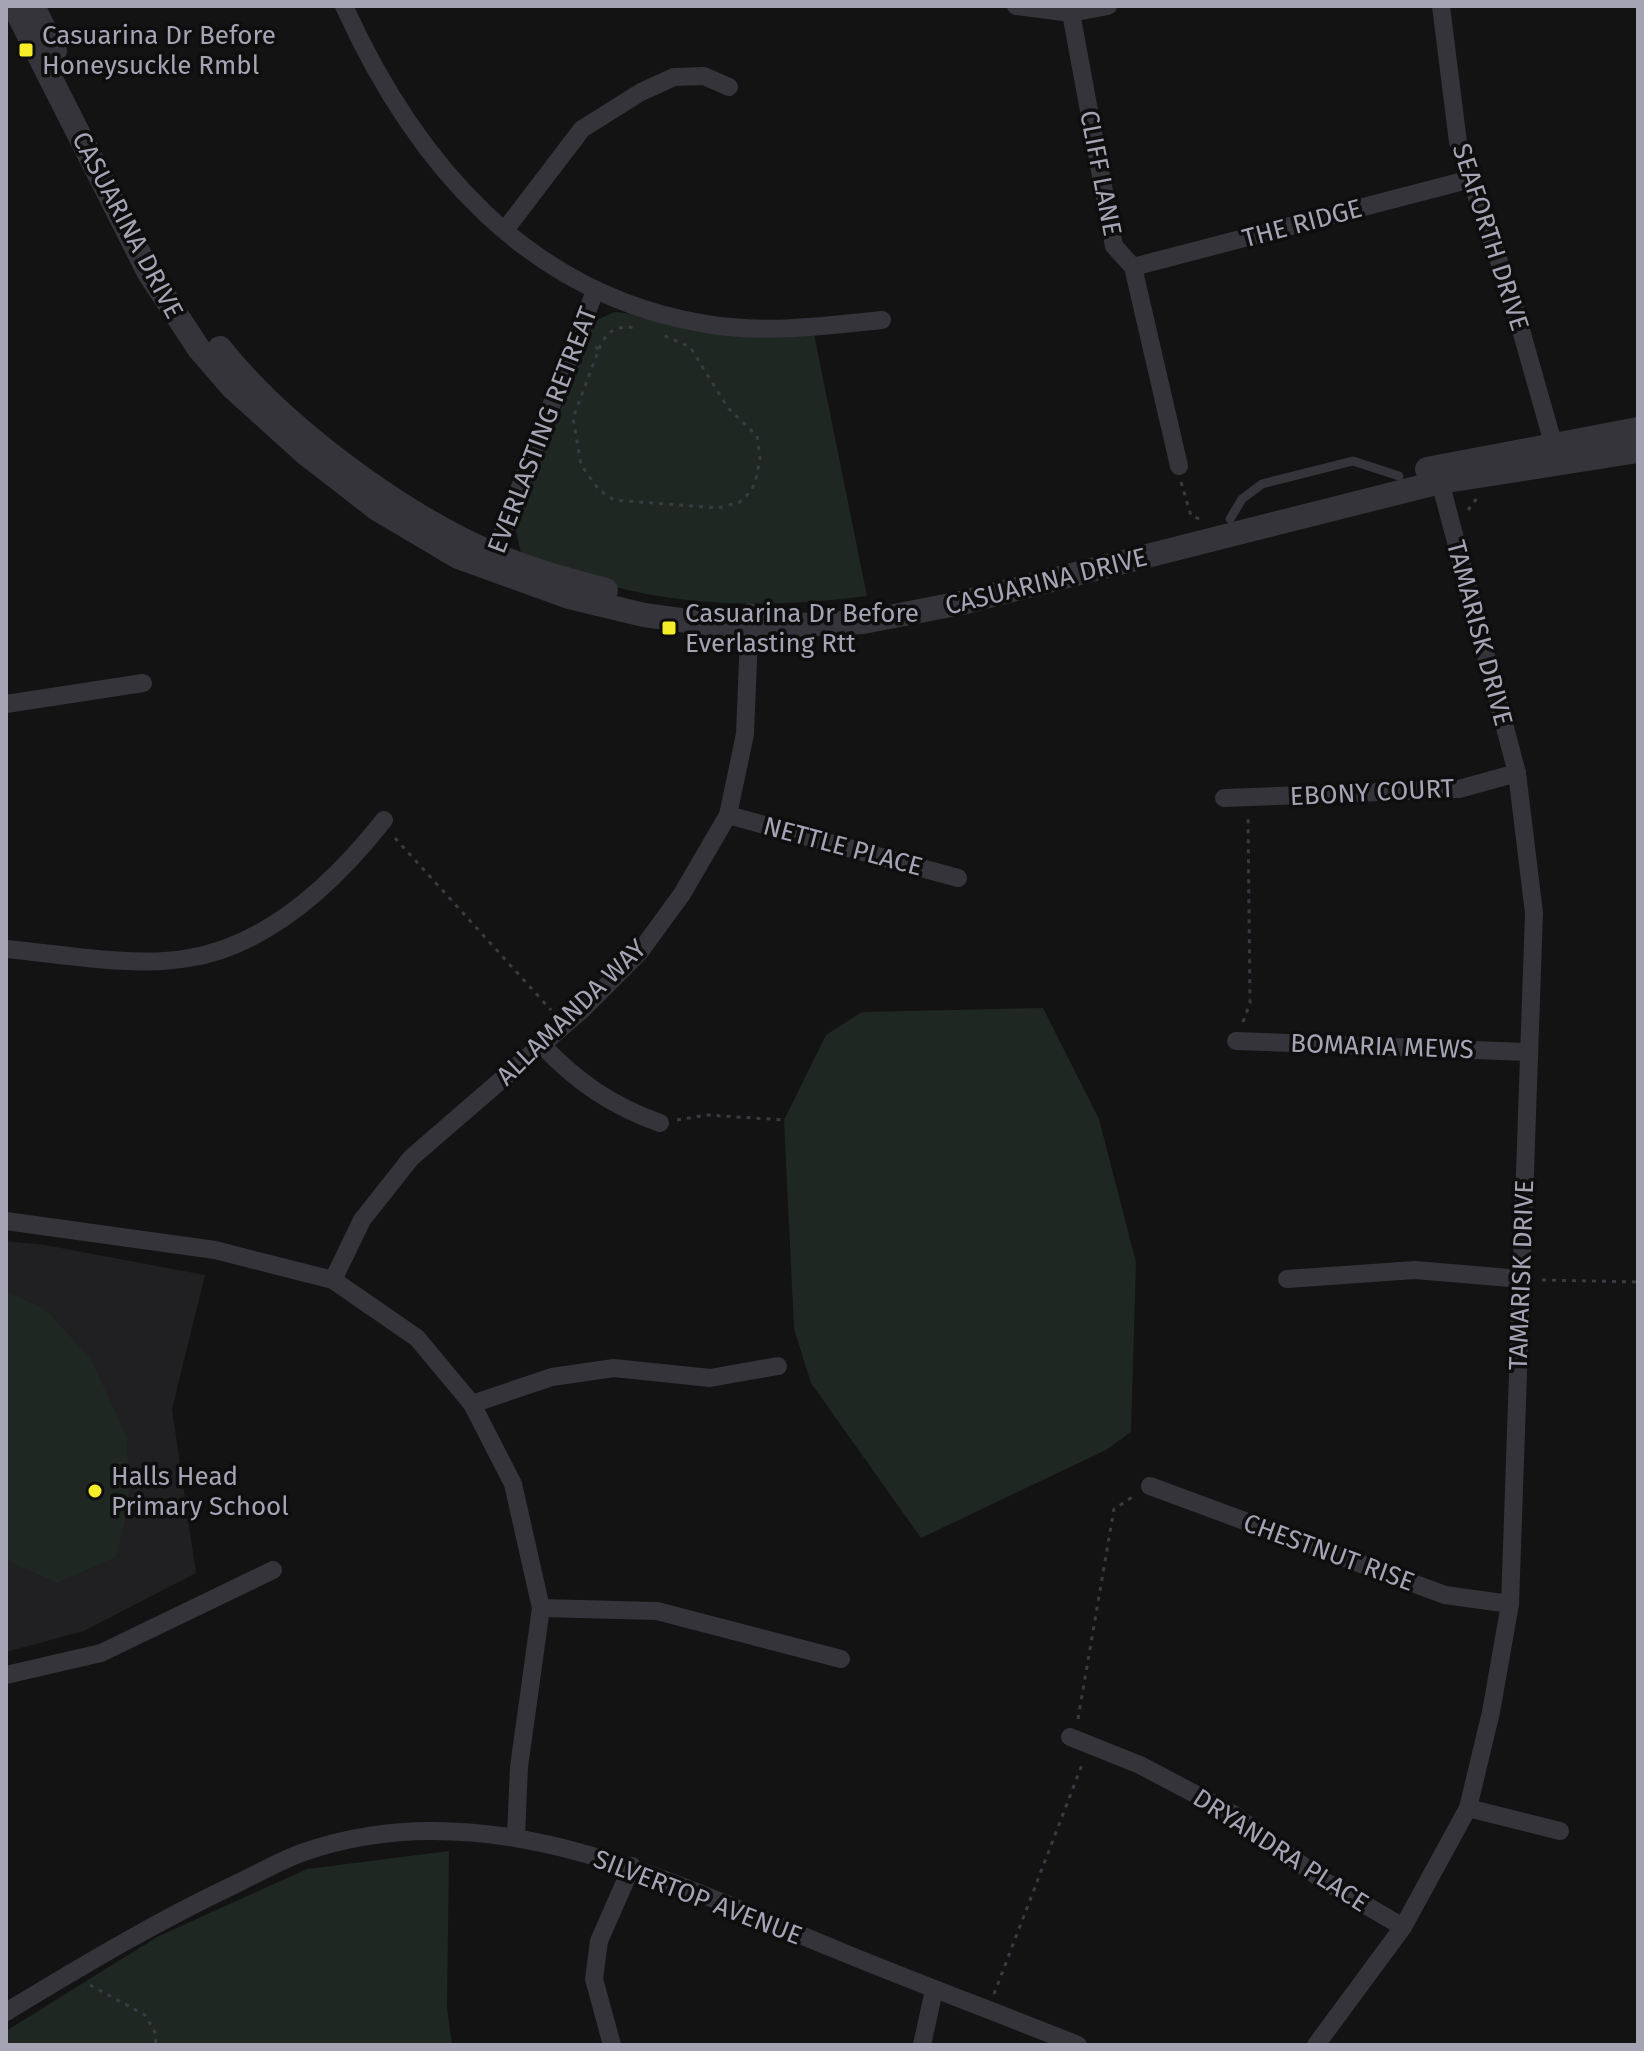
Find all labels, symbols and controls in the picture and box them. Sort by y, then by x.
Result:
place label: Casuarina Dr Before Honeysuckle Rmbl [42,20,276,81]
marker: Casuarina Dr Before Honeysuckle Rmbl [17,41,35,59]
street label: CLIFF LANE [1073,108,1128,238]
street label: CASUARINA DRIVE [65,127,190,324]
street label: SEAFORTH DRIVE [1446,140,1535,335]
street label: THE RIDGE [1239,193,1365,254]
street label: EVERLASTING RETREAT [481,302,604,558]
street label: TAMARISK DRIVE [1440,537,1519,729]
street label: CASUARINA DRIVE [942,541,1150,622]
place label: Casuarina Dr Before Everlasting Rtt [685,598,919,659]
marker: Casuarina Dr Before Everlasting Rtt [660,619,678,637]
street label: EBONY COURT [1289,773,1456,812]
street label: NETTLE PLACE [760,810,926,883]
street label: ALLAMANDA WAY [490,933,653,1092]
street label: BOMARIA MEWS [1290,1028,1474,1065]
street label: TAMARISK DRIVE [1503,1179,1540,1371]
place label: Halls Head Primary School [111,1461,289,1522]
marker: Halls Head Primary School [86,1482,104,1500]
street label: CHESTNUT RISE [1239,1507,1419,1598]
street label: DRYANDRA PLACE [1187,1782,1374,1919]
street label: SILVERTOP AVENUE [589,1843,806,1951]

